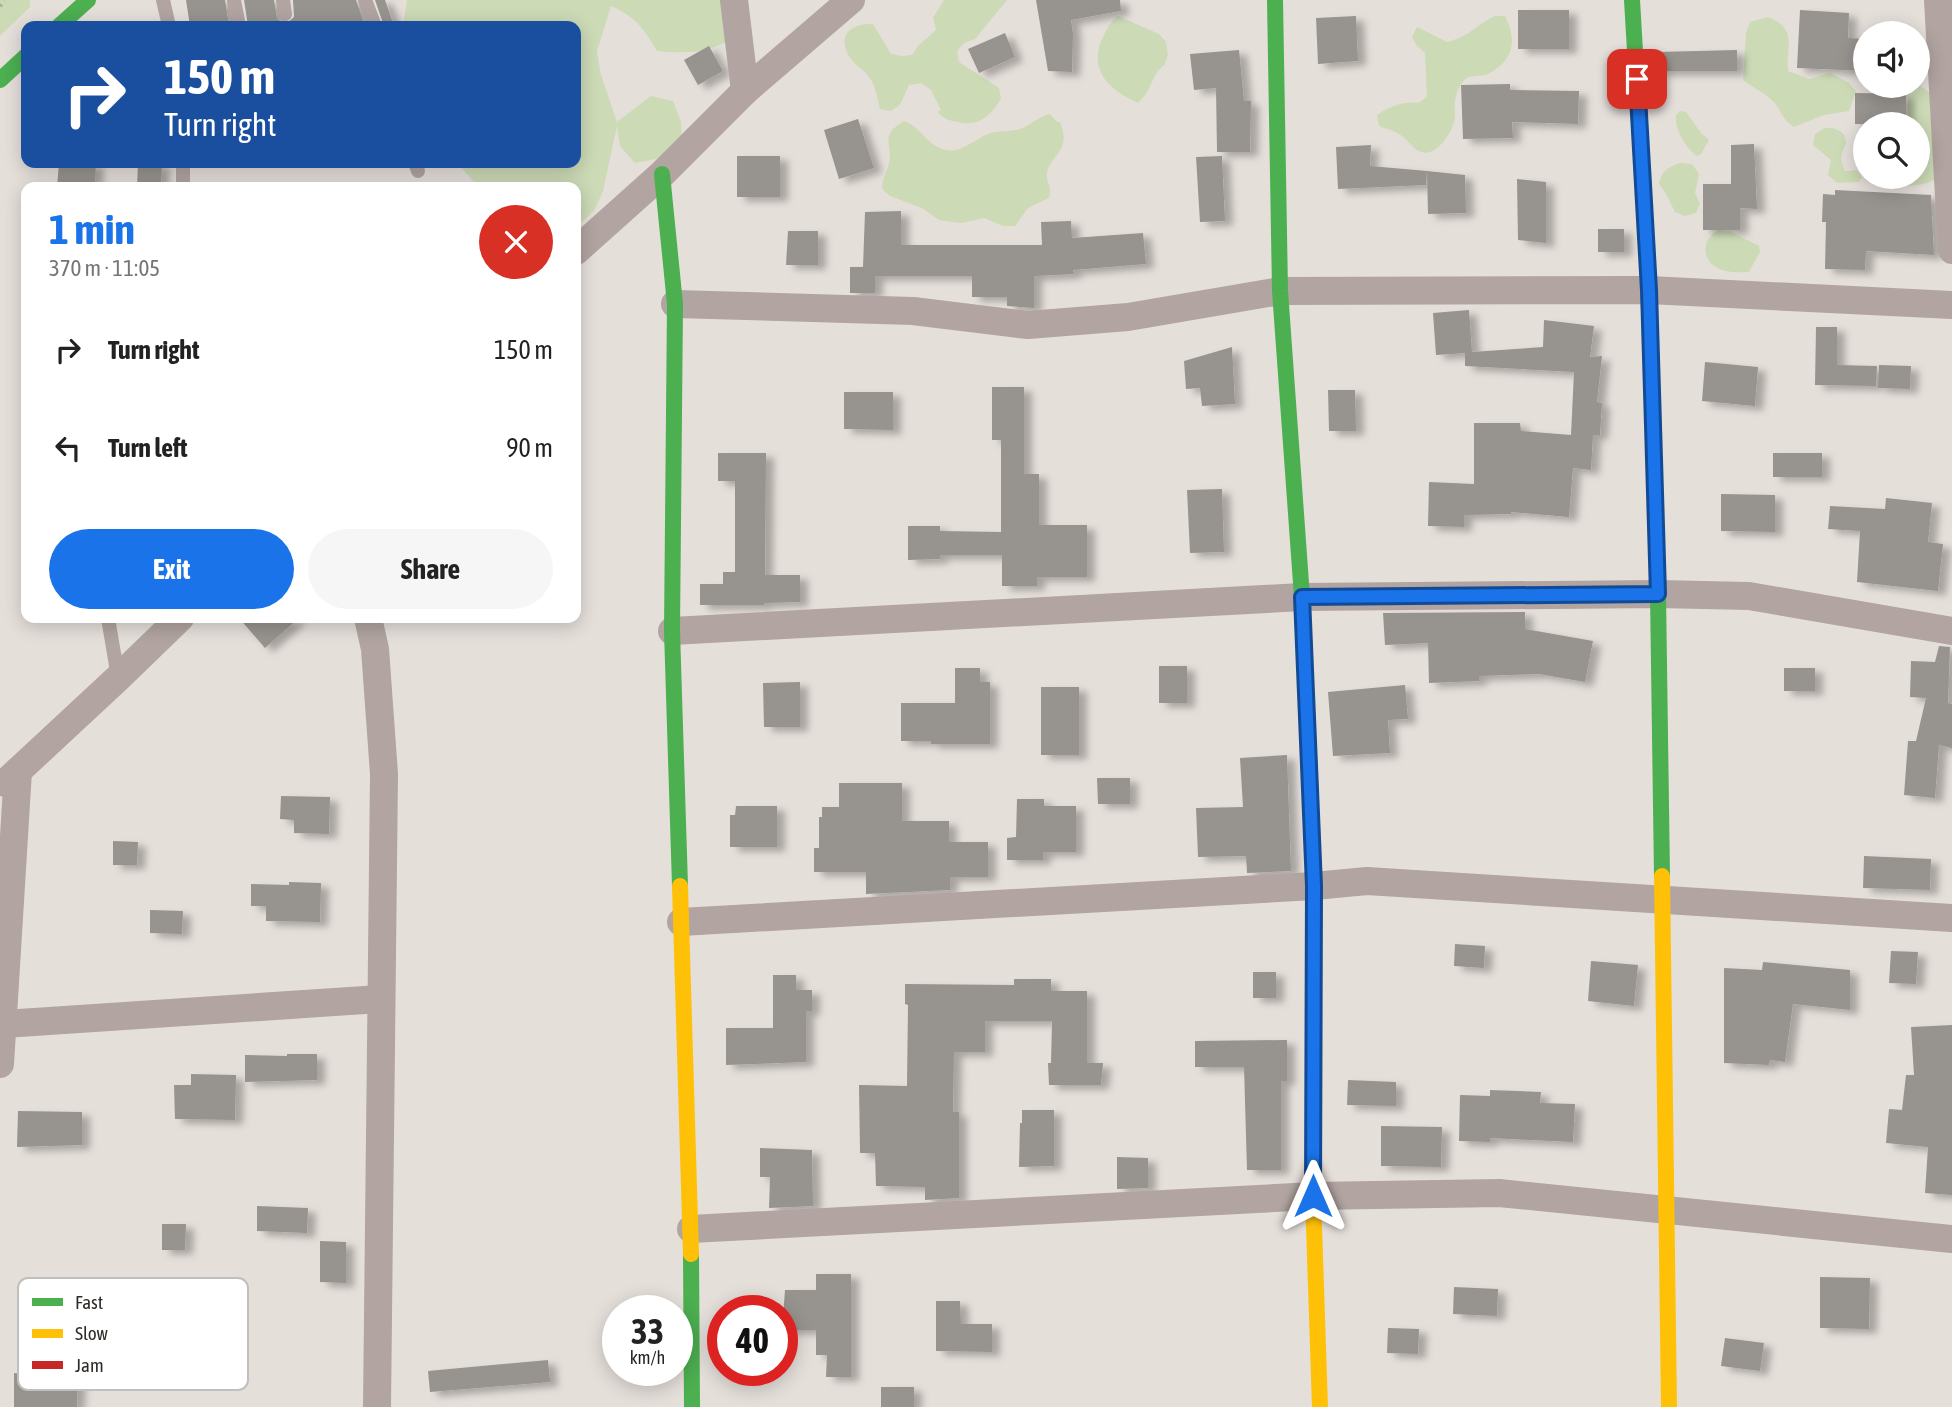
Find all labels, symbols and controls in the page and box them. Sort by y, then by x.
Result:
map controls [1853,21,1930,189]
button: sound [1853,21,1930,98]
text: 150 m [164,48,275,104]
icon: right [49,49,140,140]
pin [1607,49,1667,109]
icon: arrive [1618,60,1656,98]
text: Turn right [164,106,277,143]
button: search [1853,112,1930,189]
text: 1 min [49,205,135,253]
button: close [479,205,553,279]
text: 370 m · 11:05 [49,255,160,281]
icon: right [49,331,87,369]
text: Turn right [108,335,199,365]
text: 150 m [494,335,553,365]
icon: left [49,429,87,467]
text: Turn left [108,433,188,463]
text: 90 m [506,433,553,463]
button: Exit [49,529,294,609]
button: Share [308,529,553,609]
position arrow [1276,1159,1350,1233]
legend [18,1278,248,1390]
text: Fast [75,1291,103,1313]
speed limit sign: 40 [707,1295,798,1386]
text: 33 [631,1311,664,1351]
text: Slow [75,1322,109,1344]
text: km/h [630,1347,665,1368]
text: Jam [75,1354,104,1376]

